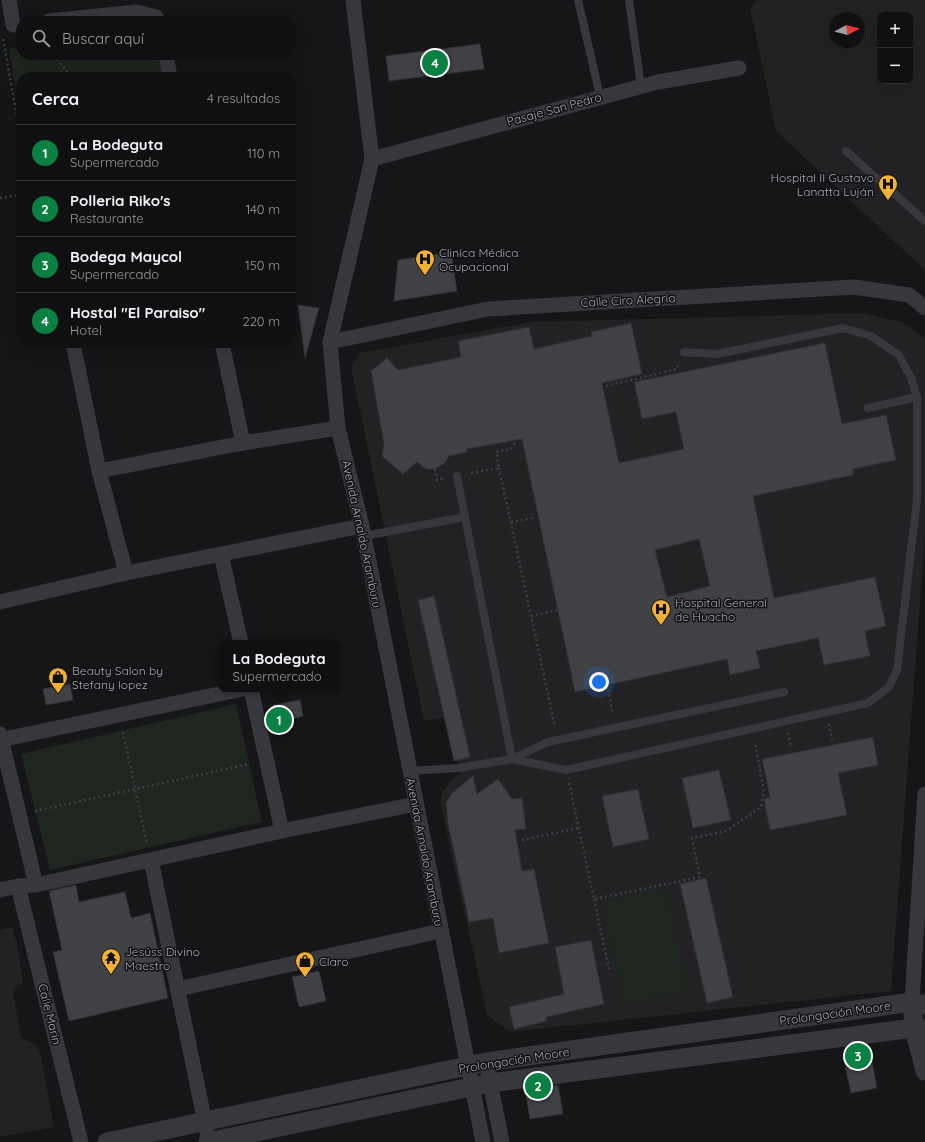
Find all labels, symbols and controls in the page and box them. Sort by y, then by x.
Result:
north arrow [829,12,865,48]
map controls [877,12,913,84]
button: + [877,12,913,48]
search box [16,16,296,60]
icon: search [30,27,52,49]
text: Buscar aquí [62,29,144,48]
pin: 4 [422,48,448,78]
button: − [877,48,913,84]
text: Cerca [32,88,79,109]
street label: Pasaje San Pedro [505,89,603,129]
text: 4 resultados [207,90,280,106]
text: La Bodeguta [70,135,163,154]
text: 1 [42,145,48,161]
text: 110 m [247,145,280,161]
text: Supermercado [70,154,159,170]
place label: Hospital II Gustavo Lanatta Luján [770,170,874,199]
hospital icon: Hospital II Gustavo Lanatta Luján [877,173,899,201]
text: Polleria Riko's [70,191,171,210]
text: 2 [41,201,49,217]
text: 140 m [245,201,280,217]
text: Restaurante [70,210,144,226]
place label: Cliníca Médica Ocupacional [439,245,518,274]
text: Bodega Maycol [70,247,182,266]
hospital icon: Cliníca Médica Ocupacional [414,248,436,276]
text: 3 [42,257,48,273]
text: 150 m [245,257,280,273]
text: Supermercado [70,266,159,282]
street label: Calle Ciro Alegría [580,290,676,310]
text: Hostal "El Paraiso" [70,303,205,322]
text: 4 [41,313,49,329]
text: 220 m [242,313,280,329]
text: Hotel [70,322,102,338]
street label: Avenida Arnaldo Aramburu [339,459,385,609]
place label: Hospital General de Huacho [675,595,767,624]
hospital icon: Hospital General de Huacho [650,598,672,626]
popup [218,640,340,692]
text: La Bodeguta [232,649,326,668]
place label: Beauty Salon by Stefany lopez [72,663,163,692]
shop icon: Beauty Salon by Stefany lopez [47,666,69,694]
text: Supermercado [232,668,322,684]
your location [589,672,609,692]
pin: 1 [266,705,292,735]
street label: Avenida Arnaldo Aramburu [403,777,447,927]
place label: Jesúss Divino Maestro [125,944,200,973]
temple icon: Jesúss Divino Maestro [100,947,122,975]
shop icon: Claro [294,950,316,978]
place label: Claro [319,954,348,969]
street label: Calle Marin [35,982,65,1046]
street label: Prolongación Moore [778,998,892,1028]
pin: 3 [845,1041,871,1071]
street label: Prolongación Moore [457,1044,571,1076]
pin: 2 [525,1071,551,1101]

